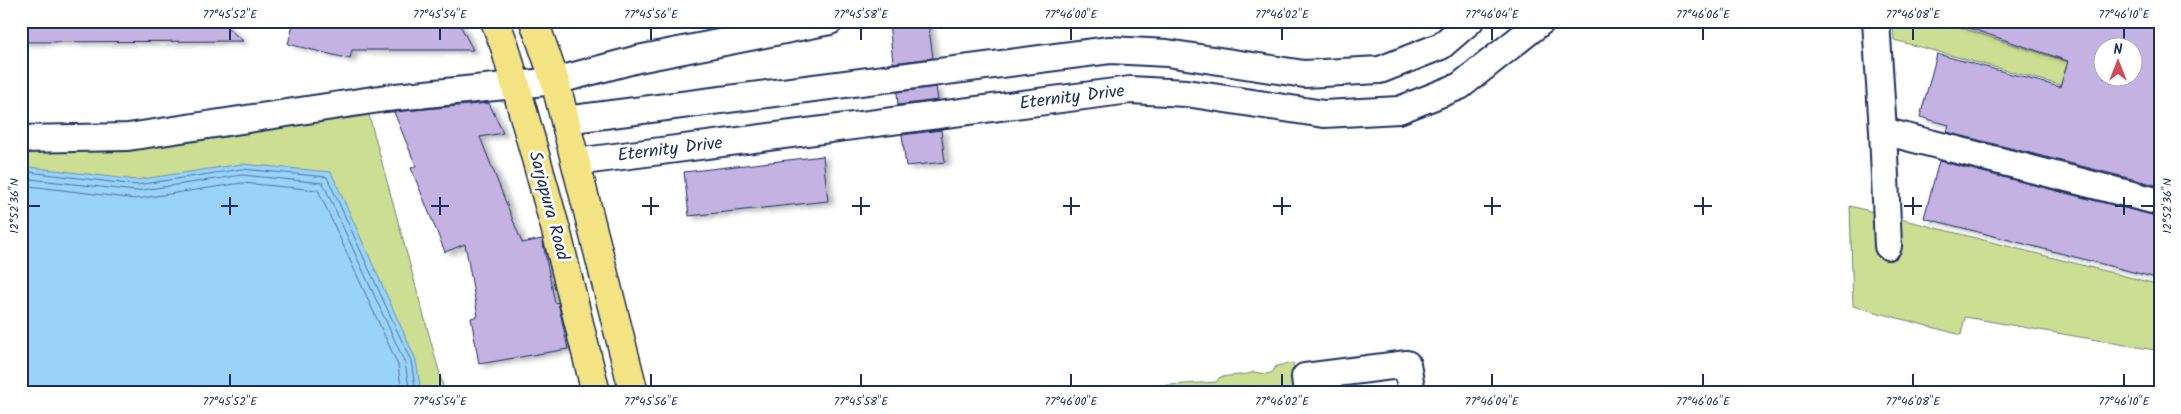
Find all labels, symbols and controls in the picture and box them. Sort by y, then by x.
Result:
text: 77°45'52"E [203,5,258,24]
text: 77°45'54"E [413,5,468,24]
text: 77°45'56"E [624,5,679,24]
text: 77°45'58"E [834,5,889,24]
text: 77°46'00"E [1044,5,1099,24]
text: 77°46'02"E [1255,5,1310,24]
text: 77°46'04"E [1465,5,1520,24]
text: 77°46'06"E [1676,5,1731,24]
text: 77°46'08"E [1886,5,1941,24]
text: 77°46'10"E [2099,5,2150,24]
north arrow [2094,38,2144,88]
text: N [2114,39,2123,61]
street label: Eternity Drive [1018,77,1126,119]
street label: Eternity Drive [616,129,724,171]
street label: Sarjapura Road [520,148,577,265]
text: 12°52'36"N [5,178,24,234]
text: 12°52'36"N [2158,178,2177,234]
text: 77°45'52"E [203,392,258,411]
text: 77°45'54"E [413,392,468,411]
text: 77°45'56"E [624,392,679,411]
text: 77°45'58"E [834,392,889,411]
text: 77°46'00"E [1044,392,1099,411]
text: 77°46'02"E [1255,392,1310,411]
text: 77°46'04"E [1465,392,1520,411]
text: 77°46'06"E [1676,392,1731,411]
text: 77°46'08"E [1886,392,1941,411]
text: 77°46'10"E [2099,392,2150,411]

